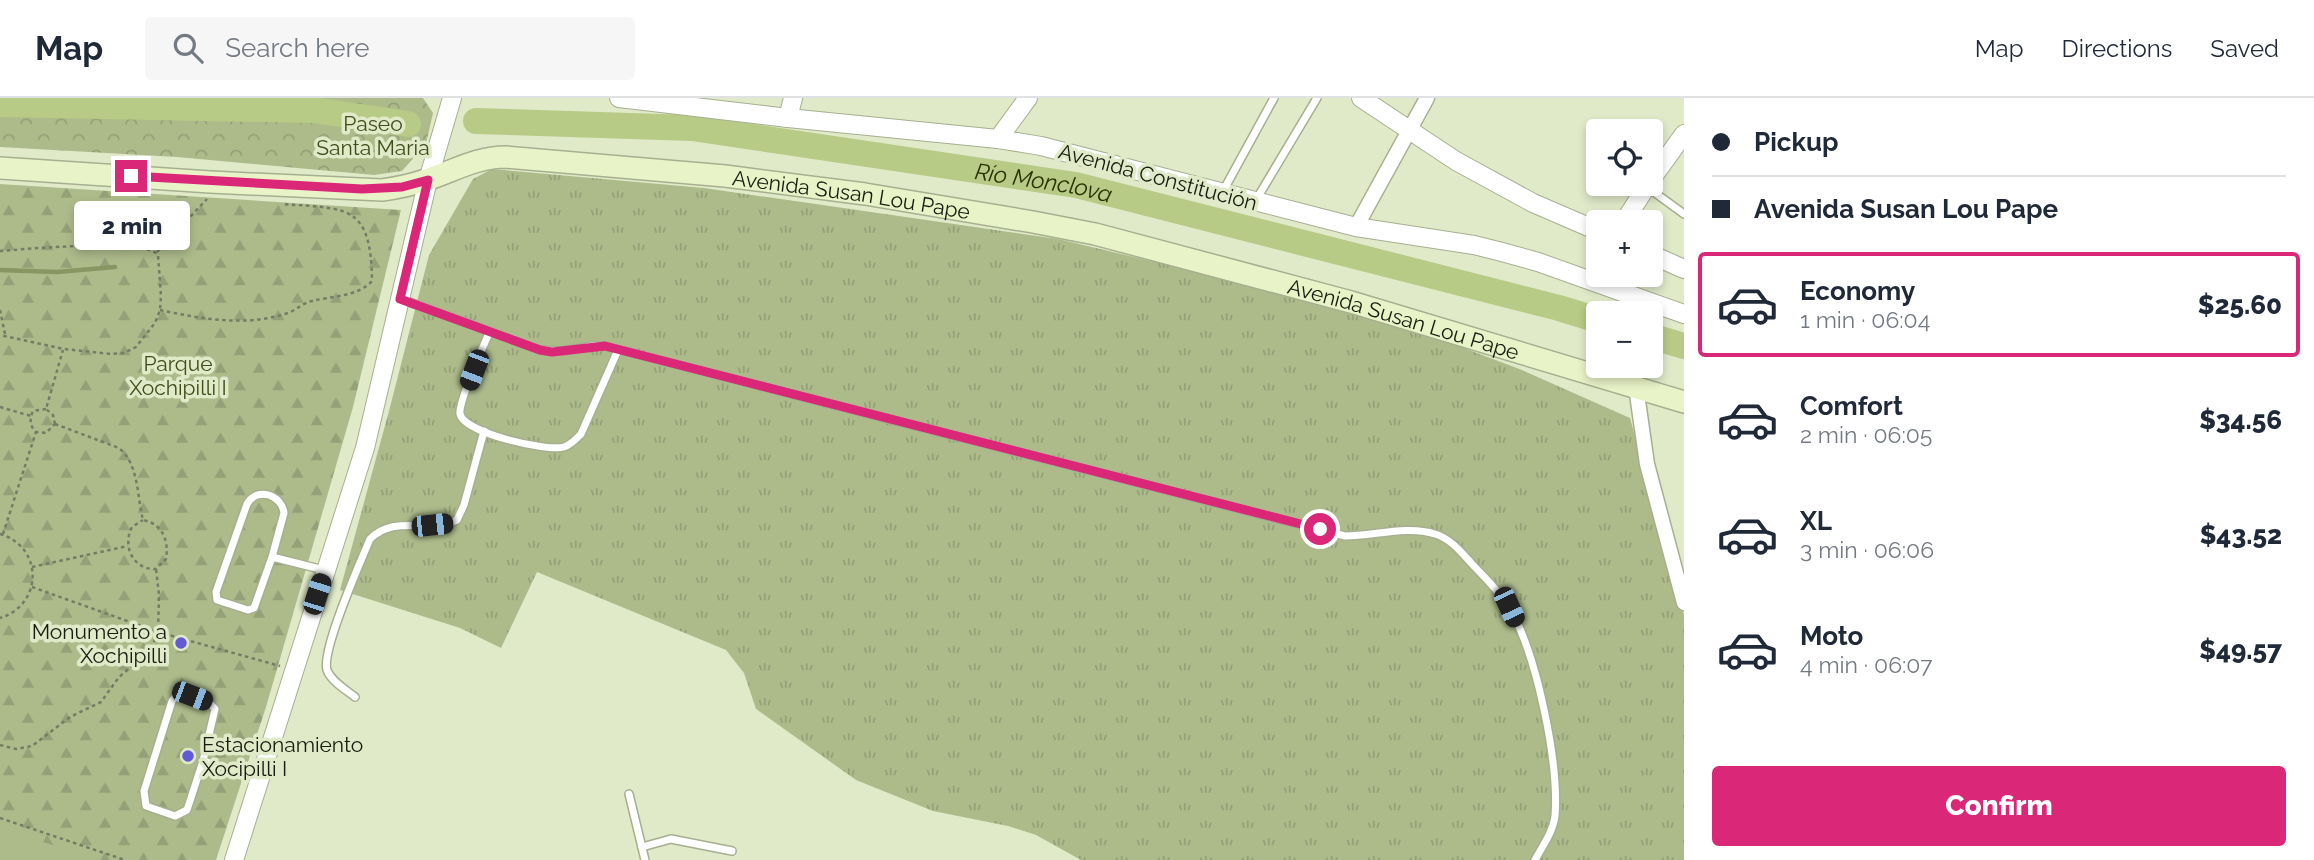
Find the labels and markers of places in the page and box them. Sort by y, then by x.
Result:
place label: Monumento a Xochipilli [32,619,167,668]
marker: Monumento a Xochipilli [173,635,189,651]
place label: Estacionamiento Xocipilli I [202,732,363,781]
marker: Estacionamiento Xocipilli I [180,748,196,764]

